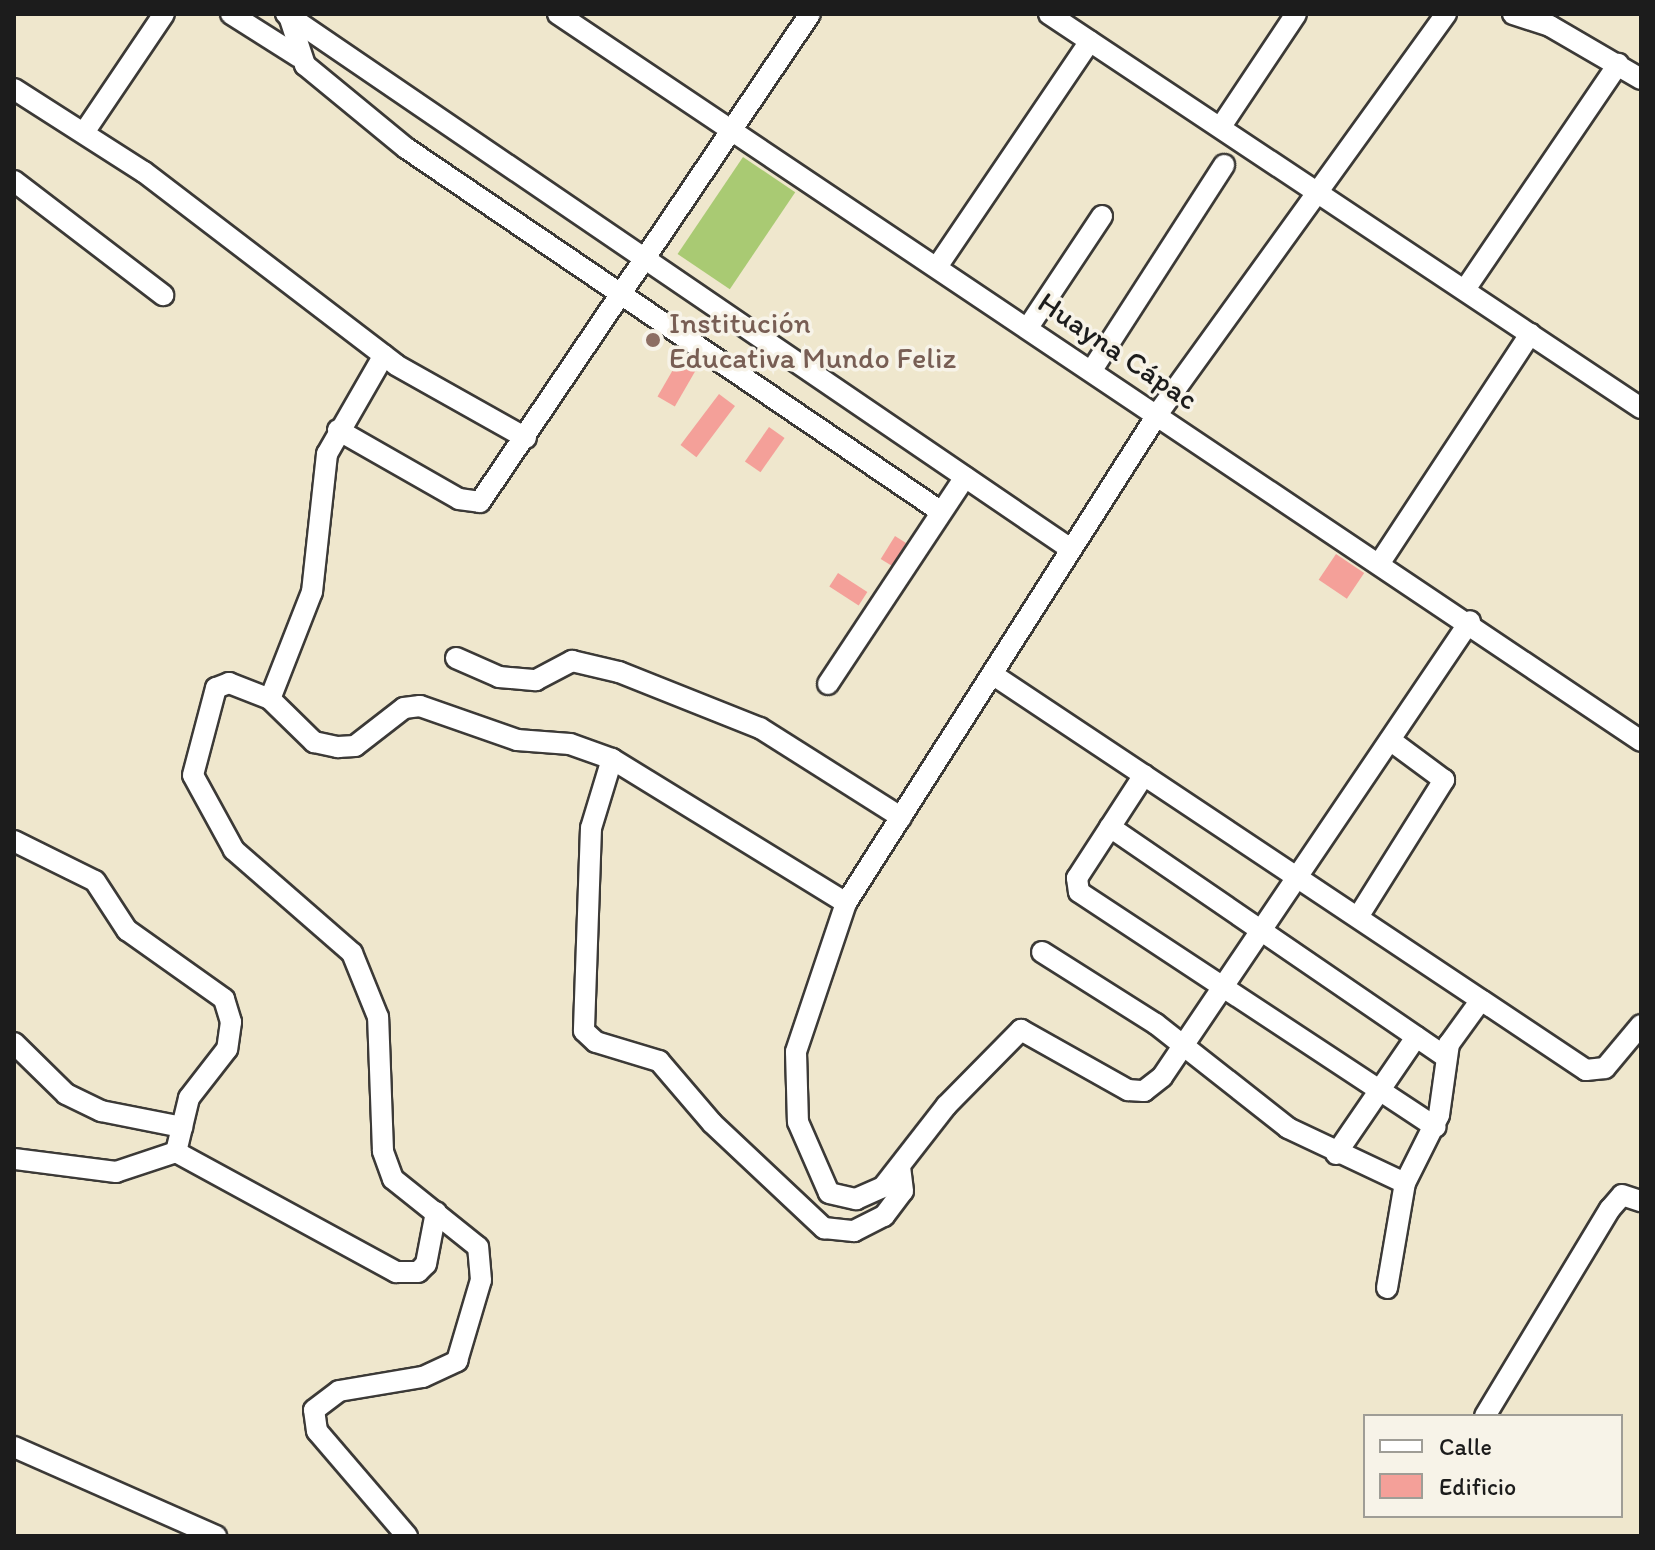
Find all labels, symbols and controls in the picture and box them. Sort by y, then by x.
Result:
street label: Huayna Cápac [1031,284,1205,418]
place label: Institución Educativa Mundo Feliz [669,305,956,376]
marker: Institución Educativa Mundo Feliz [644,331,662,349]
legend [1363,1414,1623,1518]
text: Calle [1439,1432,1492,1461]
text: Edificio [1439,1472,1516,1501]

